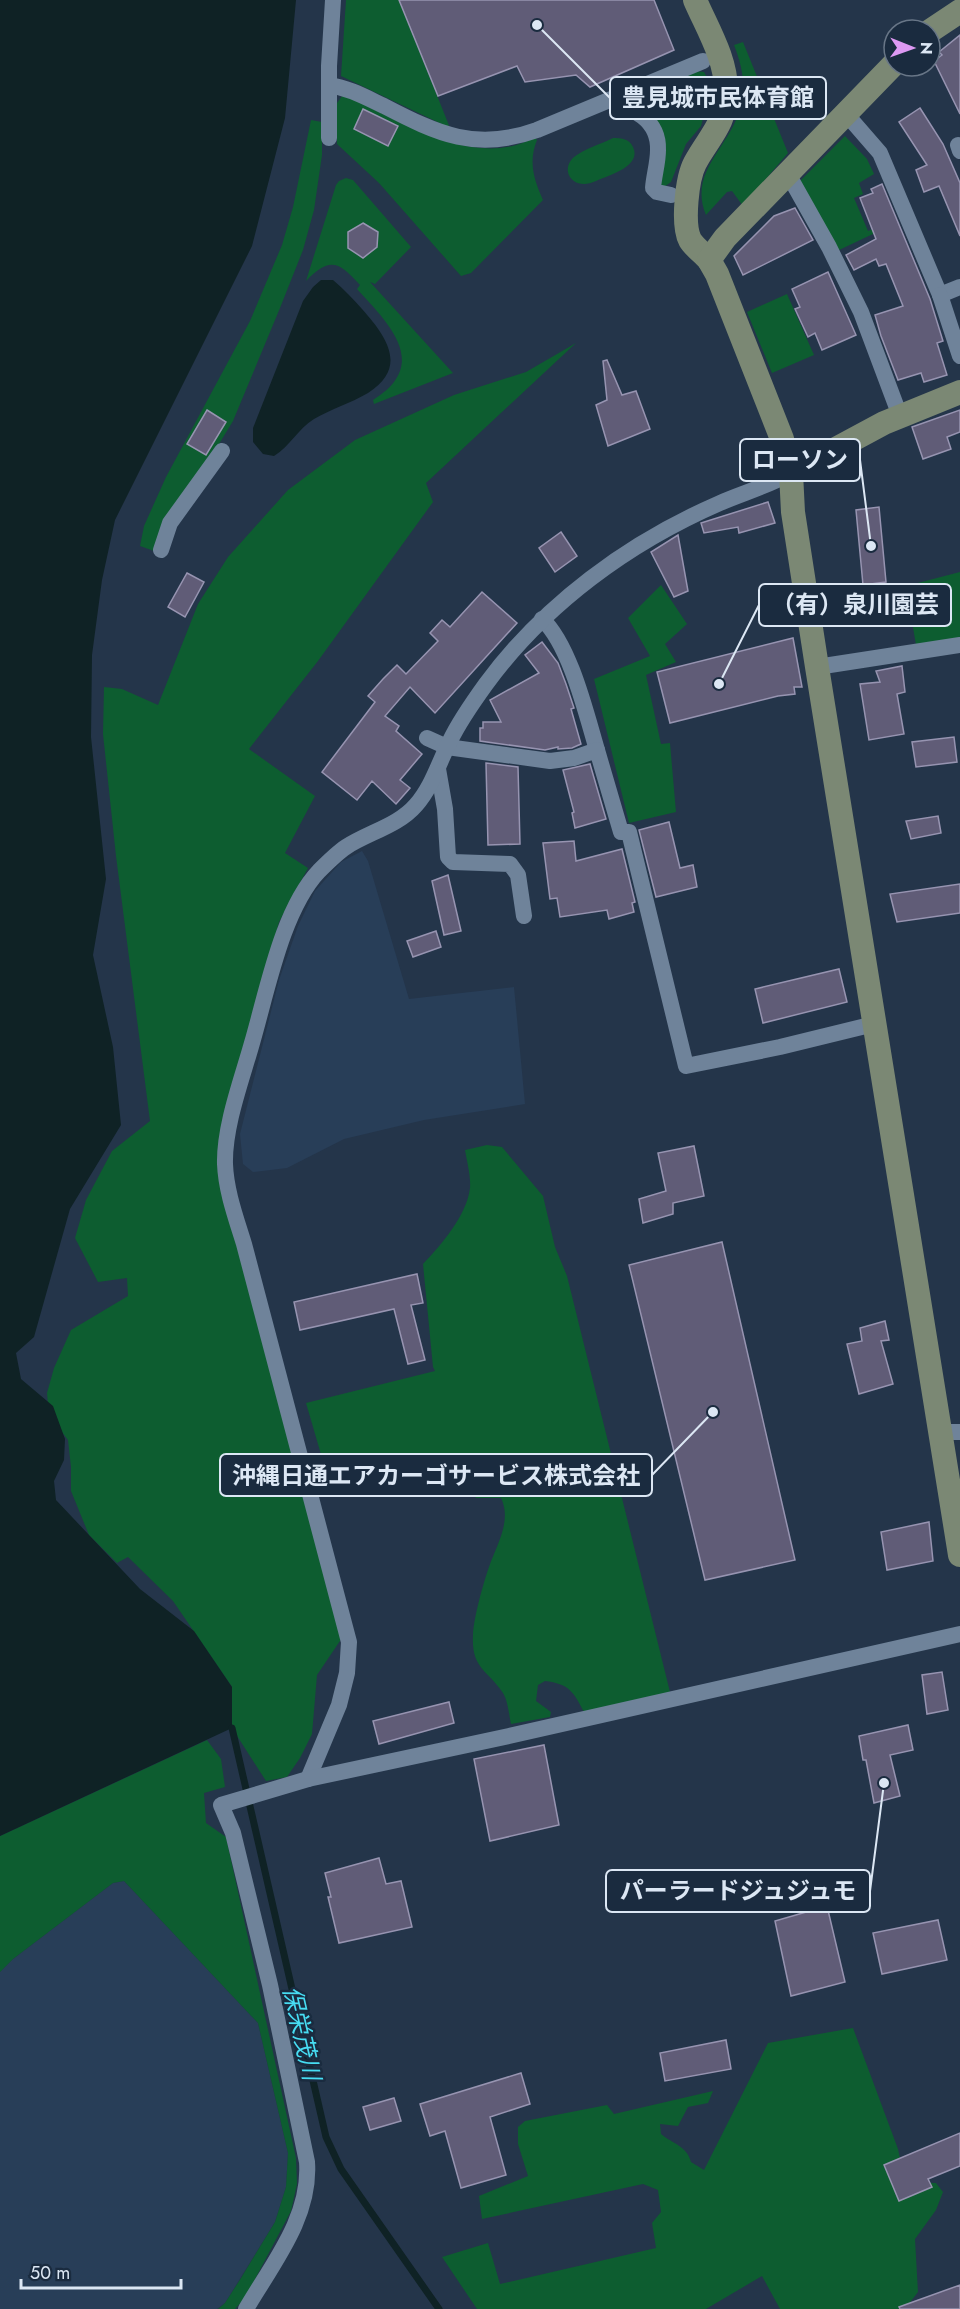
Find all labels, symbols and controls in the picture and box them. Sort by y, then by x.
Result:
north arrow [882,18,942,78]
text: N [915,42,938,55]
callout: 豊見城市民体育館 [610,77,826,119]
text: 豊見城市民体育館 [622,80,814,115]
callout: ローソン [740,439,860,481]
text: ローソン [752,442,848,477]
callout: （有）泉川園芸 [759,584,951,626]
text: （有）泉川園芸 [771,587,939,622]
callout: 沖縄日通エアカーゴサービス株式会社 [220,1454,652,1496]
text: 沖縄日通エアカーゴサービス株式会社 [232,1458,640,1493]
callout: パーラードジュジュモ [606,1870,870,1912]
text: パーラードジュジュモ [620,1873,856,1908]
water label: 保栄茂川 [274,1982,331,2087]
scale bar [21,2252,182,2290]
text: 50 m [30,2260,70,2286]

